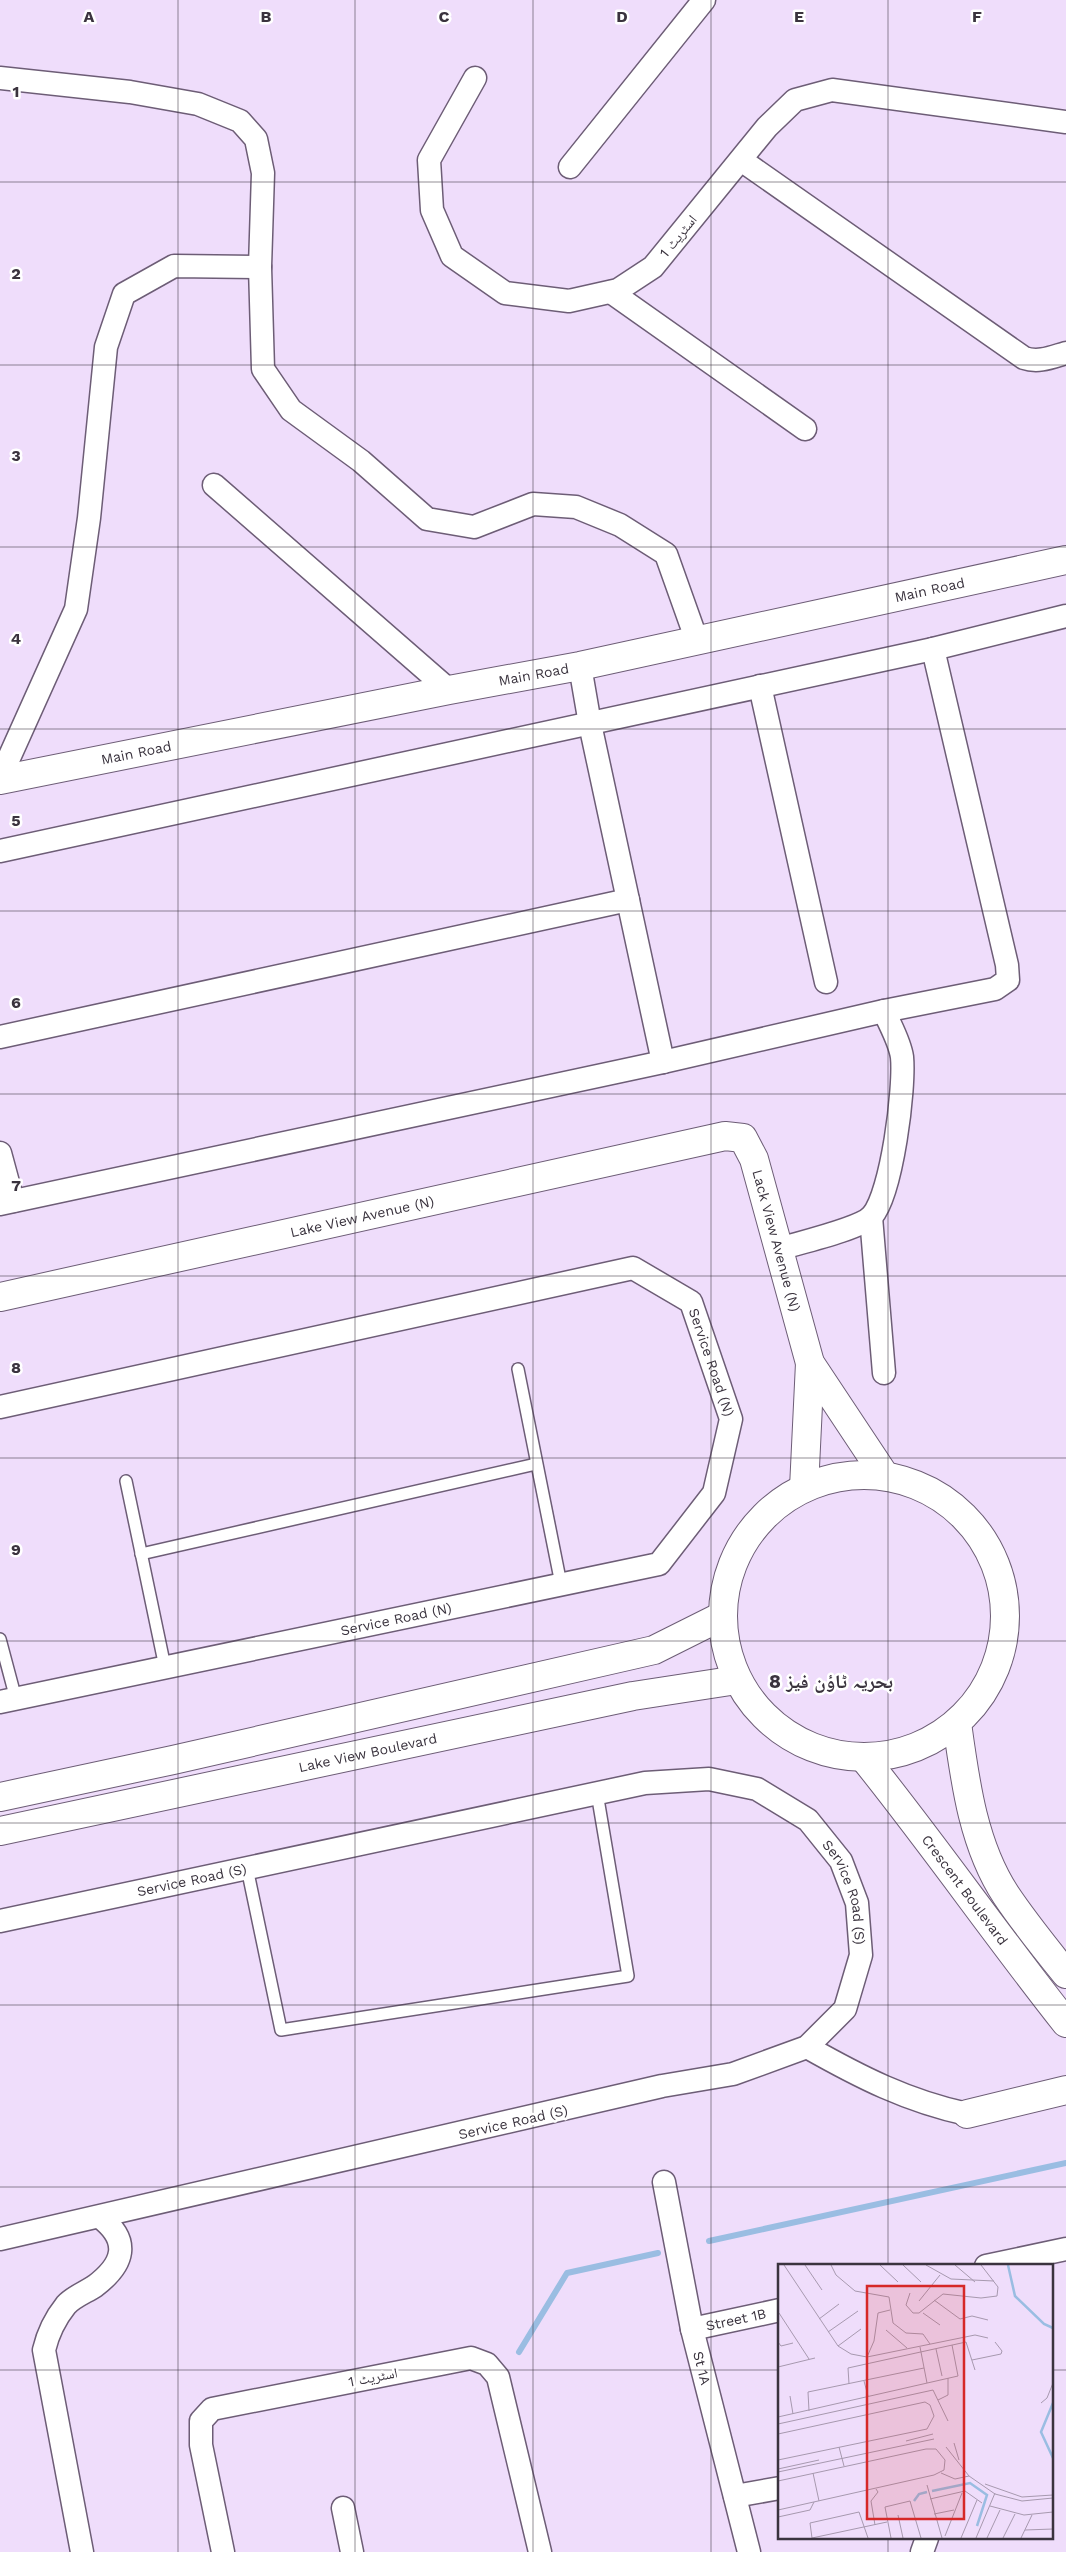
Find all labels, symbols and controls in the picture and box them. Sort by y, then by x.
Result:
text: A [84,7,95,26]
text: B [261,7,272,26]
text: C [439,7,450,26]
text: D [616,7,628,26]
text: E [794,7,804,26]
text: F [972,7,982,26]
text: 1 [13,82,19,101]
street label: اسٹریٹ 1 [656,212,701,261]
text: 2 [11,264,21,283]
text: 3 [11,446,21,465]
street label: Main Road [893,574,966,605]
text: 4 [11,629,21,648]
street label: Main Road [497,660,570,689]
street label: Main Road [100,738,173,768]
text: 5 [11,811,21,830]
text: 6 [11,993,21,1012]
street label: Lack View Avenue (N) [749,1168,804,1313]
text: 7 [11,1176,21,1195]
street label: Lake View Avenue (N) [289,1193,436,1240]
street label: Service Road (N) [686,1306,738,1419]
text: 8 [11,1358,21,1377]
text: 9 [11,1540,21,1559]
street label: Service Road (N) [339,1599,453,1639]
district label: بحریہ ٹاؤن فیز 8 [769,1670,893,1693]
street label: Lake View Boulevard [297,1730,438,1775]
street label: Crescent Boulevard [919,1832,1011,1948]
street label: Service Road (S) [819,1837,868,1945]
street label: Service Road (S) [135,1860,248,1899]
street label: Service Road (S) [457,2102,569,2142]
inset map [778,2264,1054,2540]
street label: Street 1B [704,2305,768,2334]
street label: St 1A [690,2350,714,2387]
street label: اسٹریٹ 1 [347,2364,399,2391]

